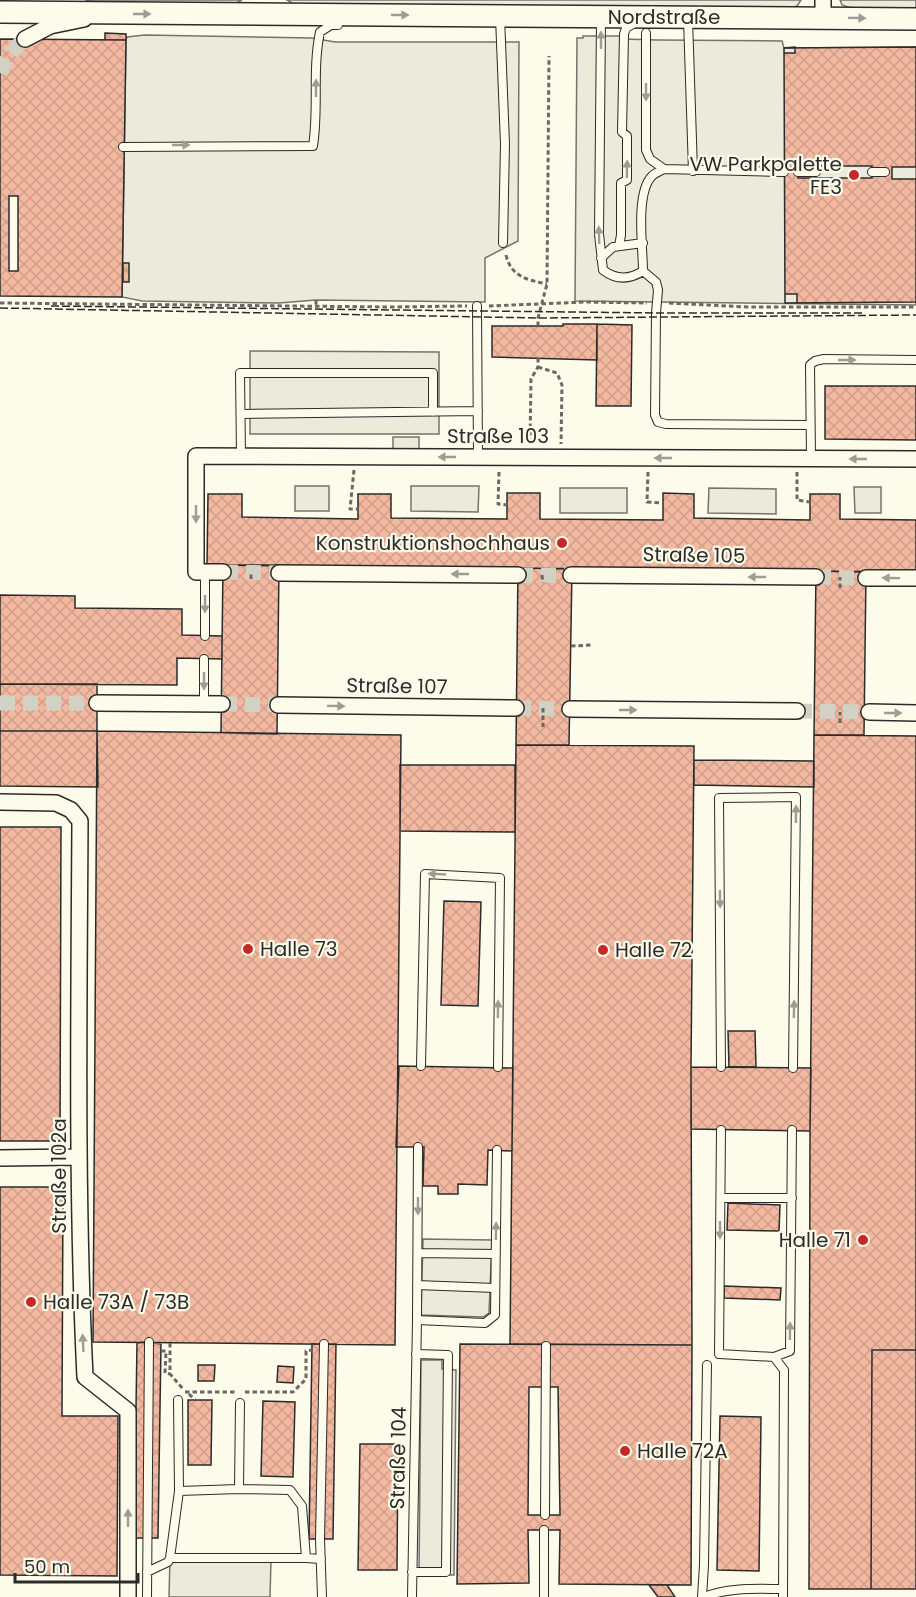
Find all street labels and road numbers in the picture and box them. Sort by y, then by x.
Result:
street label: Nordstraße [608,3,720,31]
street label: Straße 103 [447,422,549,450]
street label: Straße 105 [642,540,746,570]
street label: Straße 107 [346,671,448,701]
street label: Straße 102a [45,1118,73,1234]
street label: Straße 104 [383,1406,413,1510]

